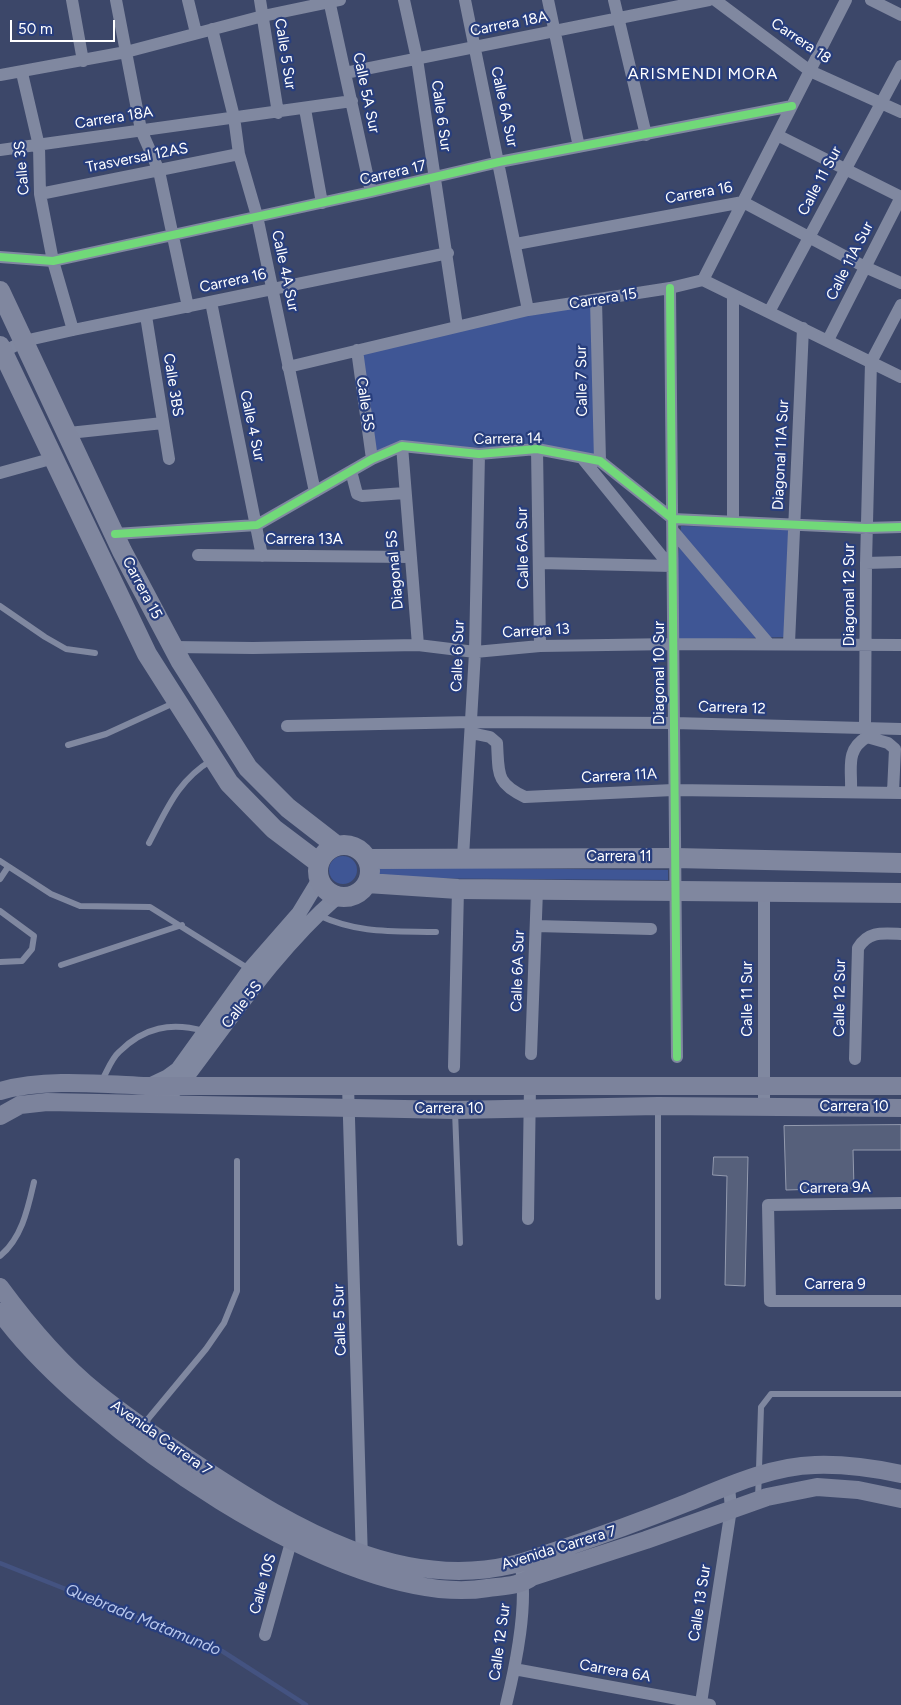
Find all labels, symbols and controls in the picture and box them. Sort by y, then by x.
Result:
street label: Carrera 18A [469,8,549,40]
scale bar [12,10,118,42]
street label: Carrera 18 [768,14,834,68]
street label: Calle 5 Sur [270,17,300,91]
text: 50 m [18,20,53,38]
street label: Calle 5A Sur [349,51,383,135]
district label: ARISMENDI MORA [626,64,780,84]
street label: Calle 6A Sur [487,65,521,149]
street label: Calle 6 Sur [427,79,455,153]
street label: Carrera 18A [74,103,154,133]
street label: Trasversal 12AS [84,139,190,177]
street label: Calle 3S [11,140,33,196]
street label: Calle 11 Sur [794,143,846,219]
street label: Carrera 17 [358,157,428,189]
street label: Carrera 16 [664,178,734,208]
street label: Calle 11A Sur [822,219,878,303]
street label: Calle 4A Sur [268,229,302,313]
street label: Carrera 16 [198,265,268,297]
street label: Carrera 15 [568,285,638,313]
street label: Calle 7 Sur [572,345,592,417]
street label: Calle 3BS [159,352,187,418]
street label: Calle 5S [352,376,378,432]
street label: Calle 4 Sur [236,389,268,463]
street label: Diagonal 11A Sur [769,399,793,511]
street label: Carrera 14 [473,429,543,449]
street label: Calle 6A Sur [513,507,533,589]
street label: Diagonal 5S [383,529,407,611]
street label: Carrera 13A [265,531,343,549]
street label: Diagonal 12 Sur [841,544,859,646]
street label: Carrera 15 [118,554,166,622]
street label: Calle 6 Sur [448,620,468,692]
street label: Carrera 13 [502,620,570,642]
street label: Diagonal 10 Sur [651,621,669,725]
street label: Carrera 12 [698,698,766,718]
street label: Carrera 11A [581,765,657,787]
street label: Carrera 11 [586,848,652,866]
street label: Calle 6A Sur [508,930,528,1012]
street label: Calle 12 Sur [830,959,850,1037]
street label: Calle 11 Sur [739,961,757,1037]
street label: Calle 5S [218,978,266,1032]
street label: Carrera 10 [819,1098,889,1116]
street label: Carrera 10 [414,1100,484,1118]
street label: Carrera 9A [799,1178,871,1198]
street label: Carrera 9 [804,1276,866,1294]
street label: Calle 5 Sur [330,1284,350,1356]
street label: Avenida Carrera 7 [107,1396,215,1480]
street label: Avenida Carrera 7 [499,1522,619,1574]
street label: Calle 10S [246,1552,280,1616]
street label: Calle 13 Sur [685,1563,715,1643]
water label: Quebrada Matamundo [63,1580,223,1660]
street label: Calle 12 Sur [486,1602,514,1682]
street label: Carrera 6A [578,1656,652,1686]

